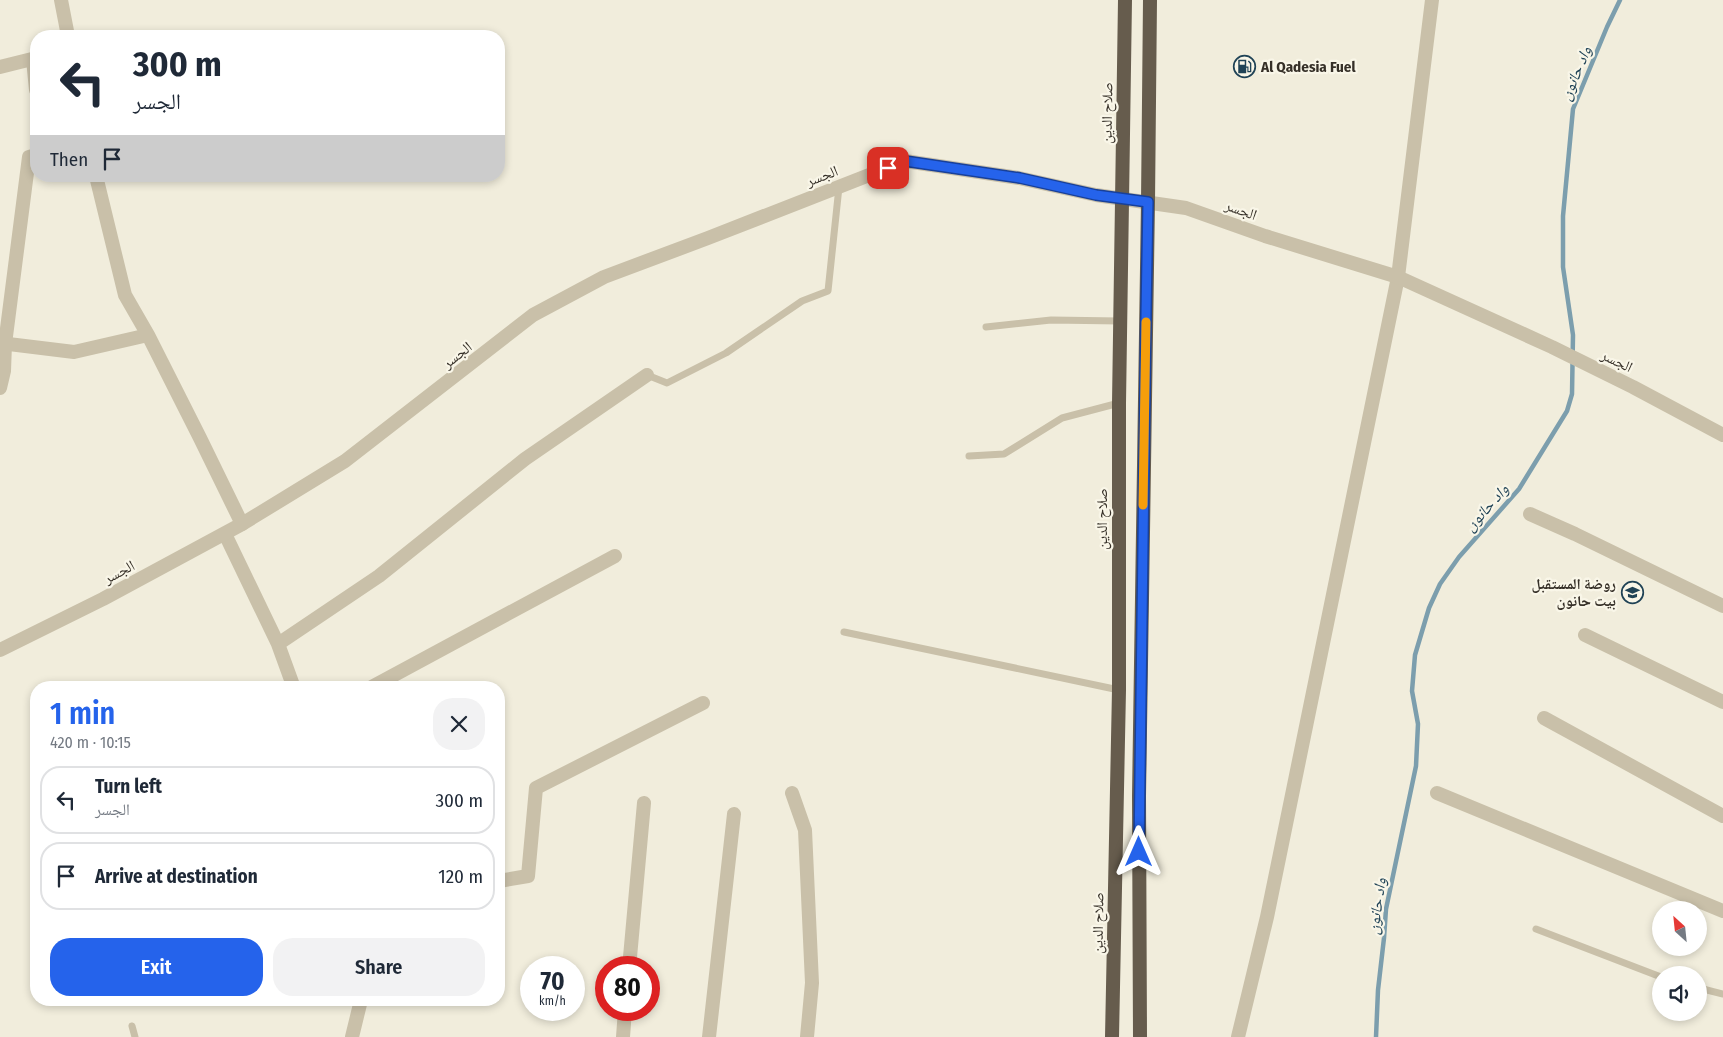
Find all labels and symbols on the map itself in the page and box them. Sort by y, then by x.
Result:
water label: واد حانون [1556,43,1596,104]
fuel station icon: Al Qadesia Fuel [1233,55,1257,79]
place label: Al Qadesia Fuel [1260,58,1356,76]
street label: صلاح الدين [1097,82,1118,144]
pin [867,147,909,189]
street label: الجسر [803,162,841,191]
street label: الجسر [1222,196,1259,224]
street label: الجسر [438,338,475,373]
street label: الجسر [1597,345,1636,376]
water label: واد حانون [1460,479,1514,536]
street label: صلاح الدين [1093,488,1112,550]
street label: الجسر [99,556,138,588]
place label: روضة المستقبل بيت حانون [1531,575,1616,610]
school or university icon: روضة المستقبل بيت حانون [1620,581,1644,605]
position arrow [1112,825,1164,877]
water label: واد حانون [1363,876,1391,936]
street label: صلاح الدين [1088,892,1109,954]
north arrow [1652,901,1708,956]
speed limit sign: 80 [595,956,660,1021]

